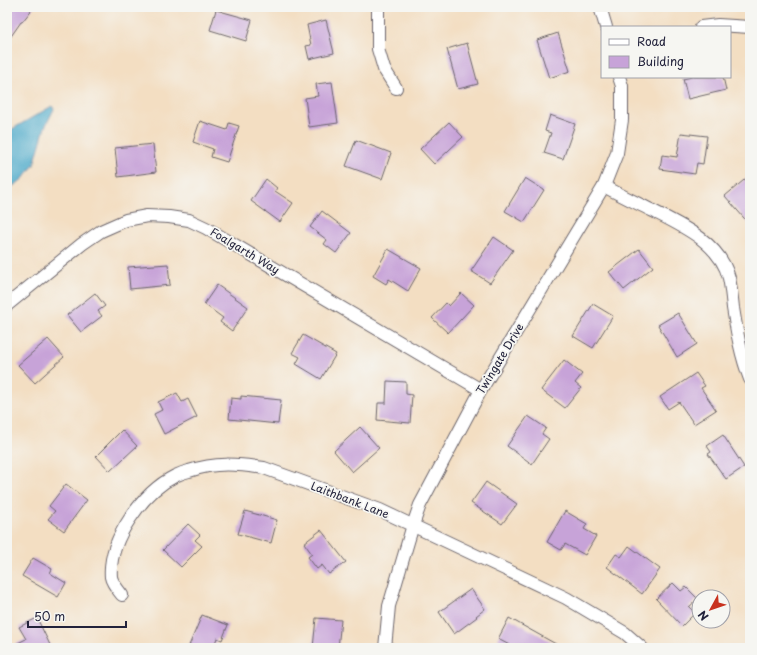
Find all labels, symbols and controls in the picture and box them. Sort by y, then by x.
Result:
legend [601,26,731,78]
text: Road [637,32,666,50]
text: Building [637,52,684,70]
street label: Foalgarth Way [207,223,283,278]
street label: Twingate Drive [472,320,528,398]
street label: Laithbank Lane [308,477,392,522]
north arrow [691,589,731,629]
scale bar [28,603,126,629]
text: 50 m [34,607,65,625]
text: N [693,607,712,625]

